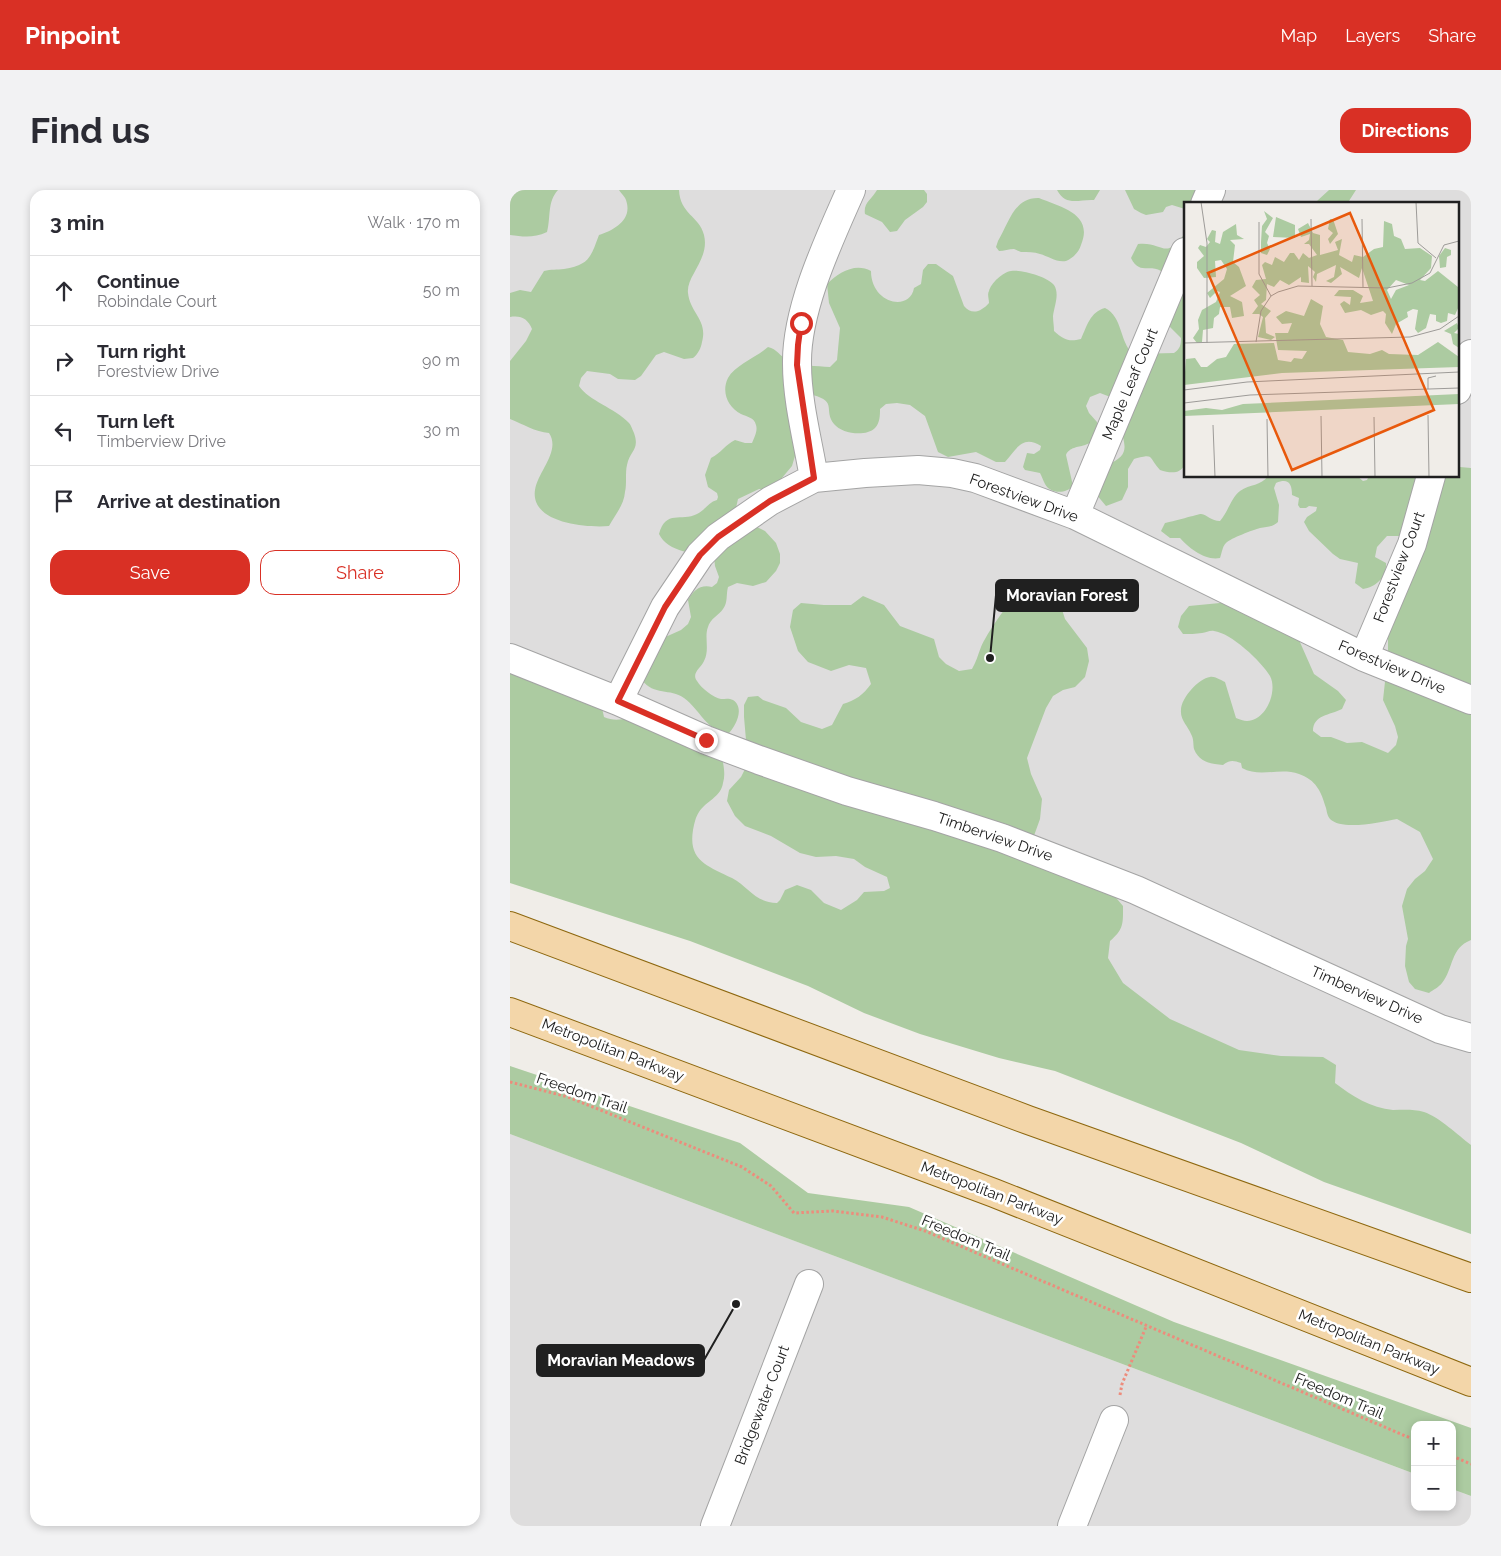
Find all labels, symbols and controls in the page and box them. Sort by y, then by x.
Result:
text: Pinpoint [25,21,120,50]
text: Map [1281,25,1317,46]
text: Layers [1345,25,1400,46]
text: Share [1428,25,1476,46]
button: Directions [1340,108,1471,153]
text: Find us [30,110,150,151]
inset map [1184,202,1458,478]
text: 3 min [50,210,104,235]
text: Walk · 170 m [368,213,460,232]
text: Continue [97,270,180,292]
icon: ahead [50,277,78,305]
text: 50 m [423,281,460,300]
text: Robindale Court [97,292,217,311]
route start [790,312,813,335]
street label: Maple Leaf Court [1098,325,1162,443]
text: Turn right [97,340,186,362]
icon: right [50,347,78,375]
text: 90 m [422,351,460,370]
text: Forestview Drive [97,362,219,381]
text: Turn left [97,410,174,432]
icon: left [50,417,78,445]
text: 30 m [423,421,460,440]
text: Timberview Drive [97,432,226,451]
street label: Forestview Drive [967,470,1081,526]
icon: arrive [50,487,78,515]
text: Arrive at destination [97,490,281,512]
street label: Forestview Court [1370,509,1428,625]
button: Save [50,550,250,595]
button: Share [260,550,460,595]
callout: Moravian Forest [996,580,1138,611]
text: Moravian Forest [1006,586,1128,605]
street label: Forestview Drive [1336,636,1448,698]
route end [695,729,718,752]
street label: Timberview Drive [935,809,1055,865]
street label: Timberview Drive [1308,962,1426,1028]
street label: Metropolitan Parkway [539,1015,687,1085]
street label: Freedom Trail [534,1069,631,1117]
street label: Metropolitan Parkway [918,1158,1066,1228]
street label: Freedom Trail [919,1211,1014,1265]
street label: Metropolitan Parkway [1296,1305,1442,1379]
street label: Bridgewater Court [731,1343,793,1467]
callout: Moravian Meadows [537,1345,704,1376]
text: Moravian Meadows [547,1351,695,1370]
street label: Freedom Trail [1292,1369,1387,1423]
map controls [1411,1421,1456,1511]
button: + [1411,1421,1456,1466]
button: − [1411,1466,1456,1511]

